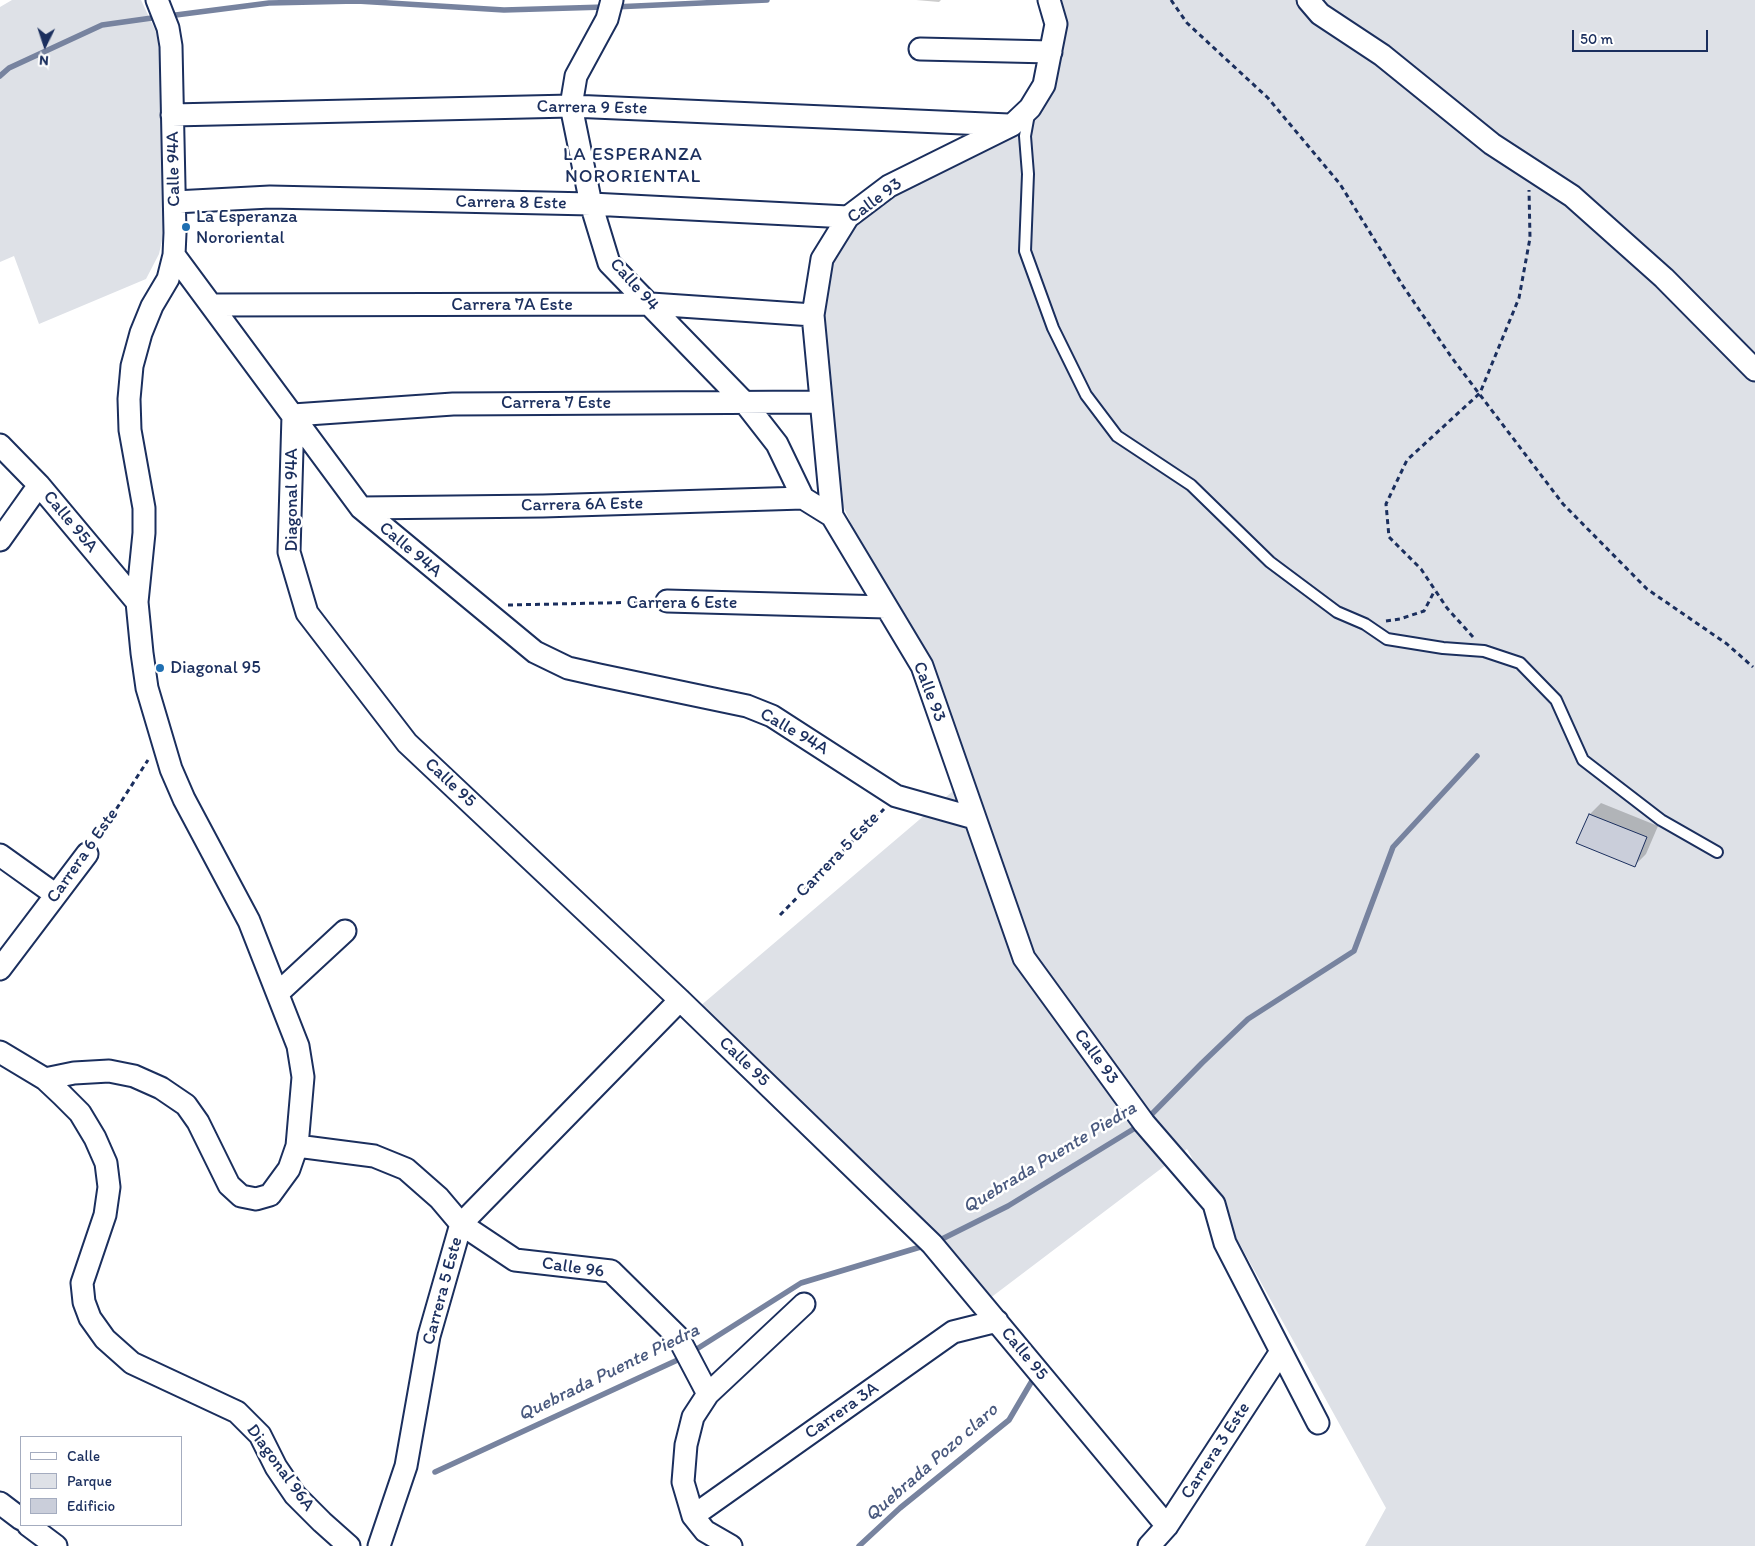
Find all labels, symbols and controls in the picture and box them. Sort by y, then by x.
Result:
north arrow [20,20,70,70]
scale bar [1575,20,1711,52]
text: 50 m [1580,30,1613,48]
text: N [39,52,49,69]
street label: Carrera 9 Este [536,96,648,120]
street label: Calle 94A [163,131,185,207]
district label: LA ESPERANZA NORORIENTAL [561,144,705,188]
street label: Calle 93 [843,173,907,229]
street label: Carrera 8 Este [455,191,567,215]
place label: La Esperanza Nororiental [196,206,298,248]
marker: La Esperanza Nororiental [180,221,192,233]
street label: Calle 94 [605,254,663,316]
street label: Carrera 7A Este [451,294,573,316]
street label: Carrera 7 Este [501,392,611,414]
street label: Diagonal 94A [281,448,303,552]
street label: Calle 95A [38,487,102,557]
street label: Carrera 6A Este [521,493,643,517]
street label: Calle 94A [374,517,446,583]
street label: Carrera 6 Este [627,592,737,614]
place label: Diagonal 95 [170,657,261,679]
street label: Calle 93 [908,659,950,725]
marker: Diagonal 95 [154,662,166,674]
street label: Calle 94A [756,704,832,760]
street label: Calle 95 [420,754,480,812]
street label: Carrera 6 Este [42,804,124,908]
street label: Carrera 5 Este [792,808,884,902]
street label: Calle 93 [1069,1025,1123,1089]
street label: Calle 95 [714,1032,774,1092]
water label: Quebrada Puente Piedra [959,1097,1141,1219]
street label: Carrera 5 Este [418,1235,468,1347]
street label: Calle 96 [540,1253,606,1283]
water label: Quebrada Puente Piedra [515,1319,703,1427]
street label: Calle 95 [996,1323,1052,1385]
street label: Carrera 3A [801,1378,883,1444]
water label: Quebrada Pozo claro [861,1399,1003,1527]
street label: Carrera 3 Este [1177,1399,1255,1503]
street label: Diagonal 96A [241,1420,319,1516]
legend [20,1436,182,1526]
text: Calle [67,1447,100,1465]
text: Parque [67,1472,112,1490]
text: Edificio [67,1497,115,1515]

